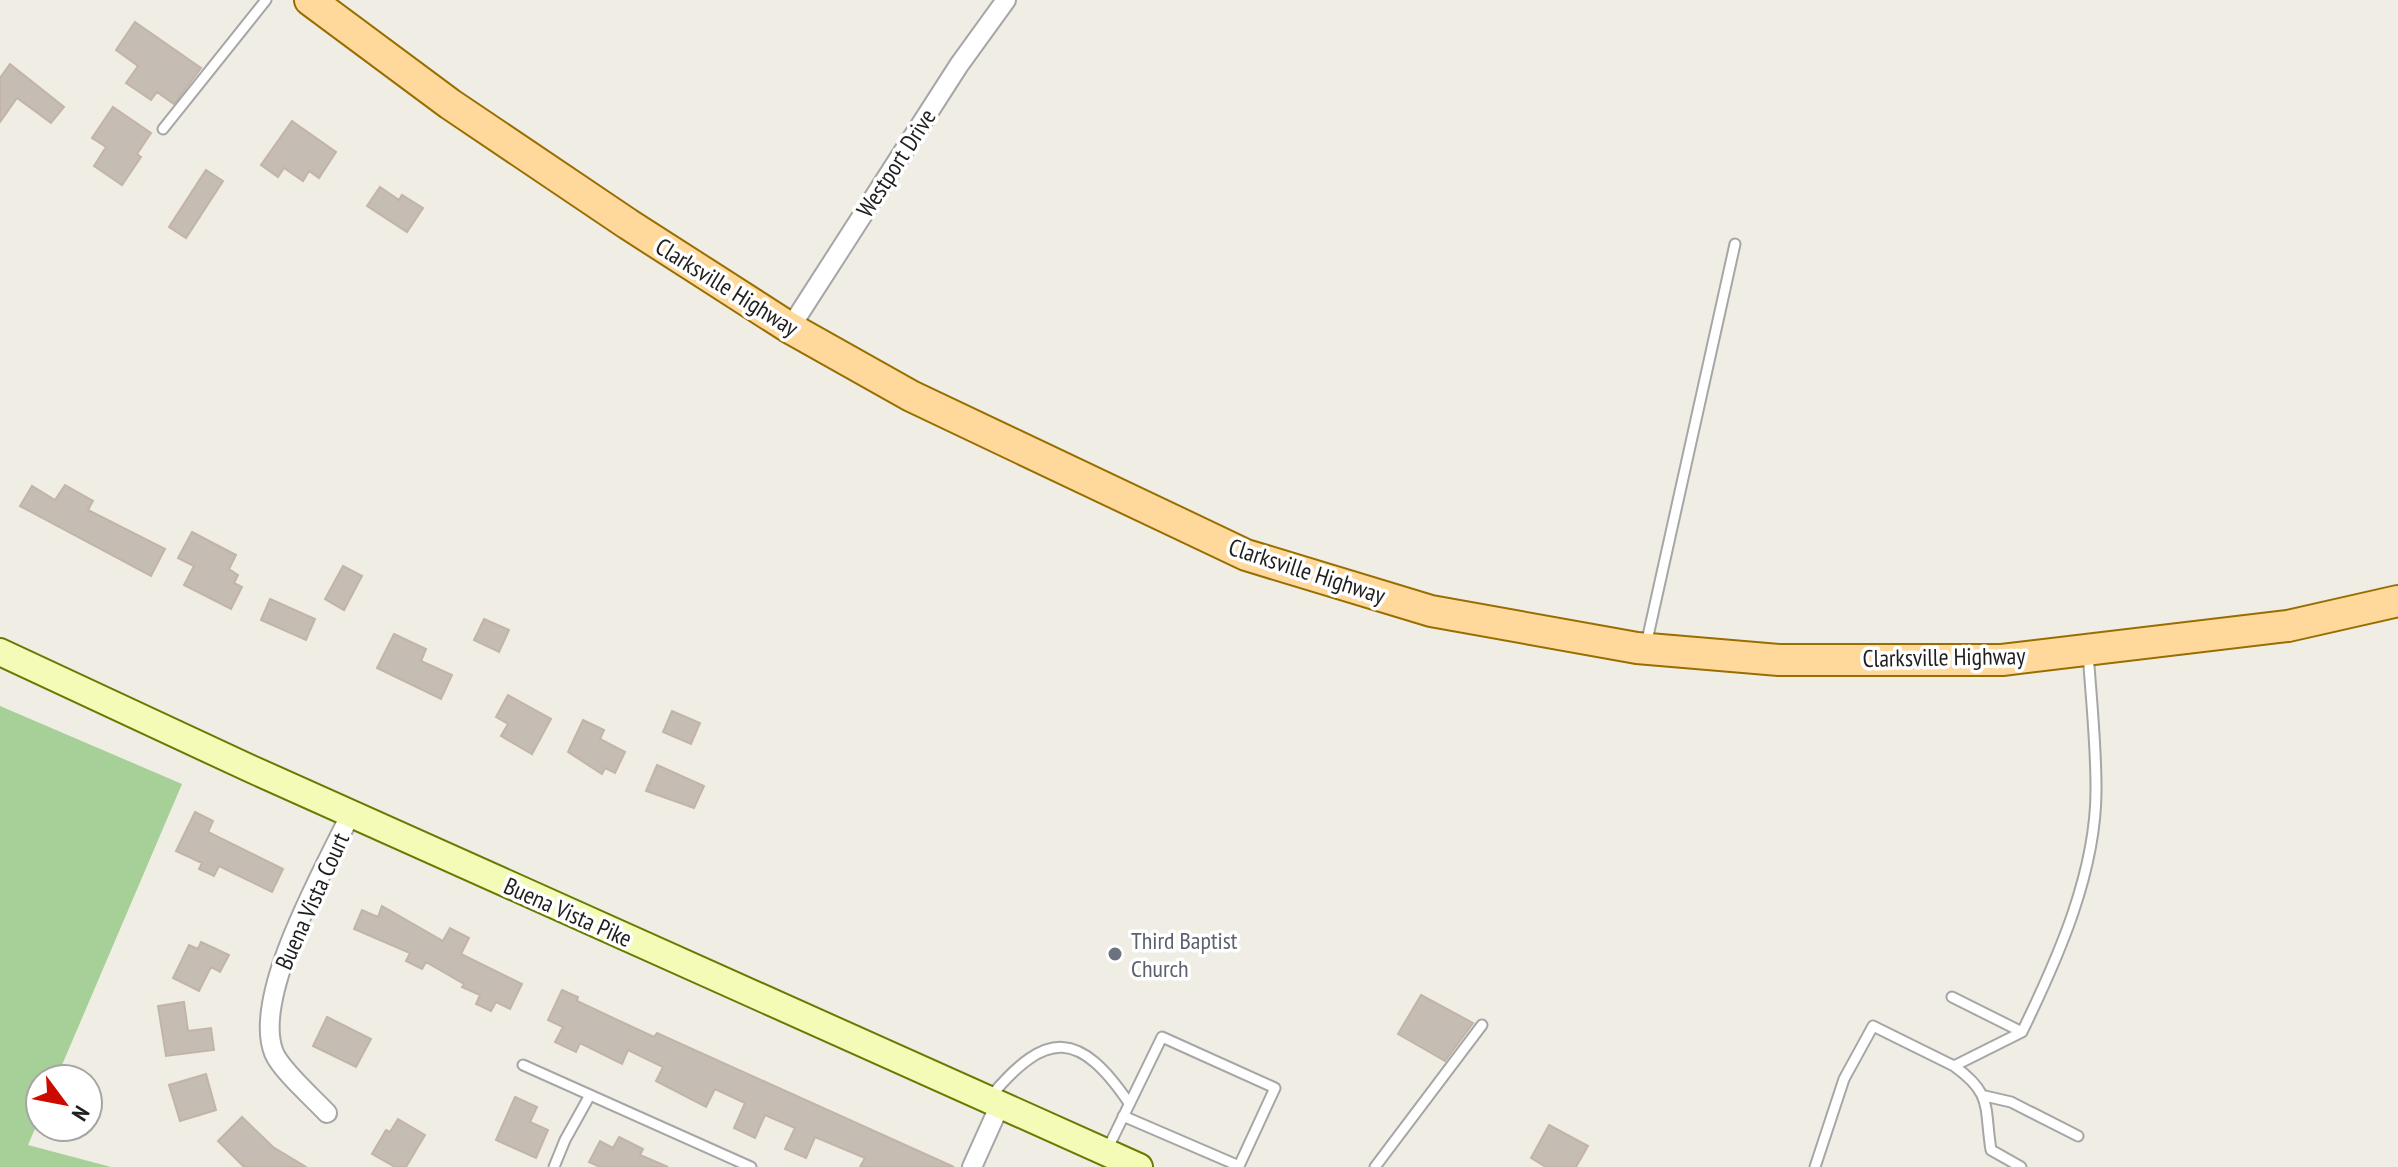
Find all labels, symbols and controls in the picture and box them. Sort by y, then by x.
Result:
street label: Westport Drive [849,103,943,223]
street label: Clarksville Highway [650,231,804,343]
street label: Clarksville Highway [1225,531,1389,611]
street label: Clarksville Highway [1862,640,2026,674]
street label: Buena Vista Court [268,827,356,974]
street label: Buena Vista Pike [499,870,637,954]
place label: Third Baptist Church [1131,925,1238,984]
marker: Third Baptist Church [1106,945,1124,963]
north arrow [24,1063,104,1143]
text: N [66,1101,96,1126]

